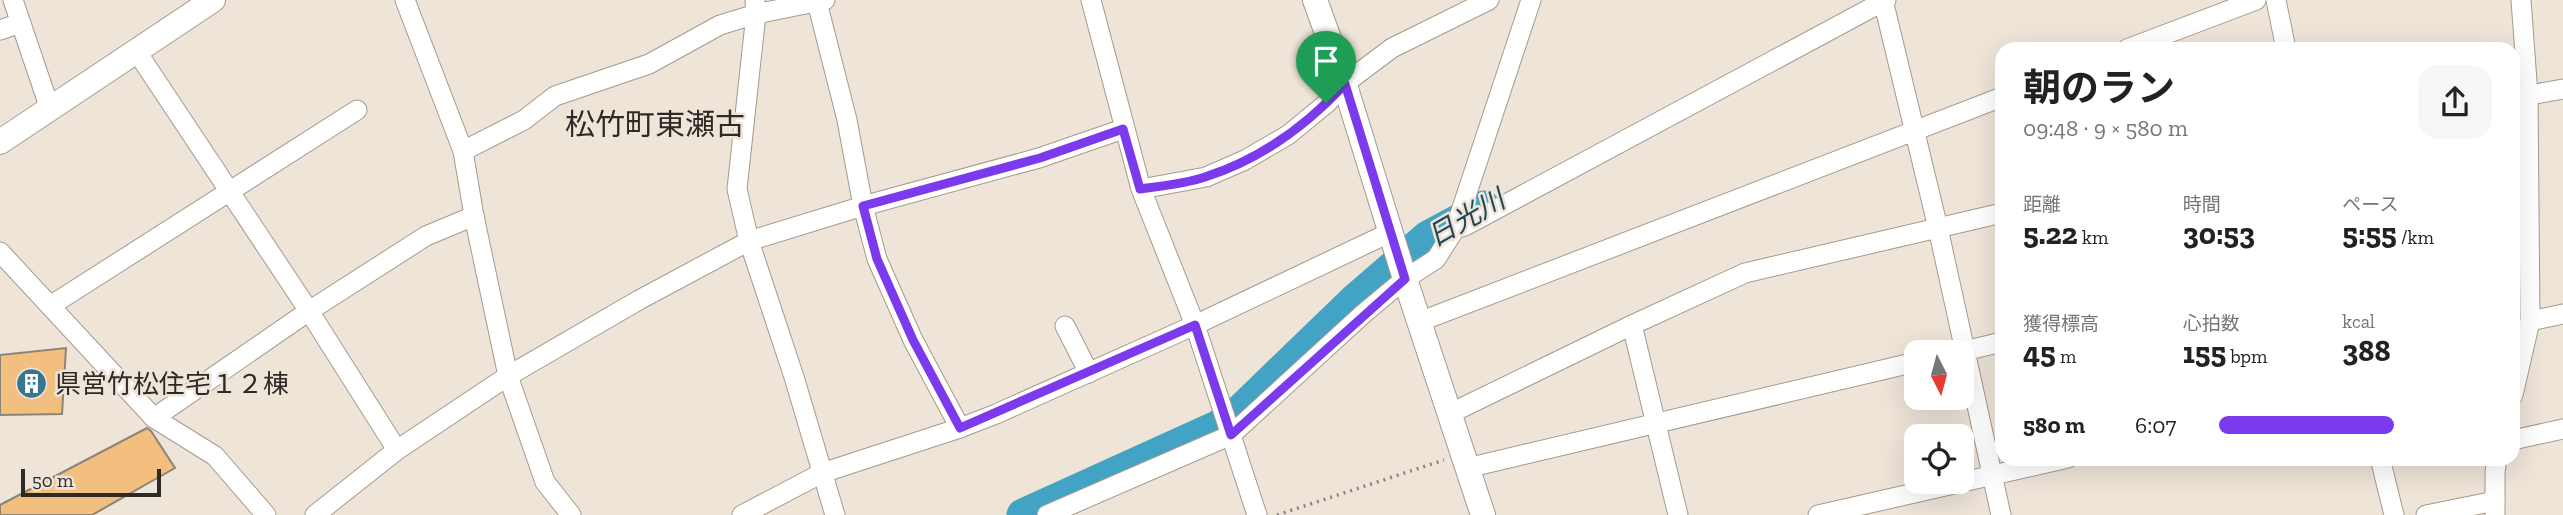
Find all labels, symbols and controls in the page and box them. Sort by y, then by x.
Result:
pin [1296,31,1356,103]
icon: arrive [1307,42,1345,80]
text: 朝のラン [2023,65,2175,111]
button: share [2418,65,2492,139]
district label: 松竹町東瀬古 [565,107,745,143]
text: 09:48 · 9 × 580 m [2023,114,2188,142]
water label: 日光川 [1421,181,1513,253]
text: 距離 [2023,193,2061,216]
text: 時間 [2183,193,2221,216]
text: ペース [2342,193,2398,216]
text: 5.22 [2023,216,2078,252]
text: 30:53 [2183,216,2255,252]
text: 5:55 [2342,216,2397,252]
text: km [2078,226,2108,249]
text: /km [2397,226,2434,249]
text: kcal [2342,310,2375,333]
text: 獲得標高 [2023,312,2099,335]
text: 心拍数 [2183,312,2240,335]
text: 388 [2342,333,2391,369]
text: 45 [2023,335,2056,371]
text: 155 [2183,335,2226,371]
north arrow [1904,340,1974,410]
map controls [1904,340,1974,494]
text: m [2056,345,2076,368]
text: bpm [2226,345,2267,368]
building icon: 県営竹松住宅１２棟 [15,367,49,401]
place label: 県営竹松住宅１２棟 [55,368,289,400]
text: 580 m [2023,411,2085,439]
text: 6:07 [2135,411,2176,439]
button: locate [1904,424,1974,494]
scale bar [21,466,161,498]
text: 50 m [32,469,73,492]

